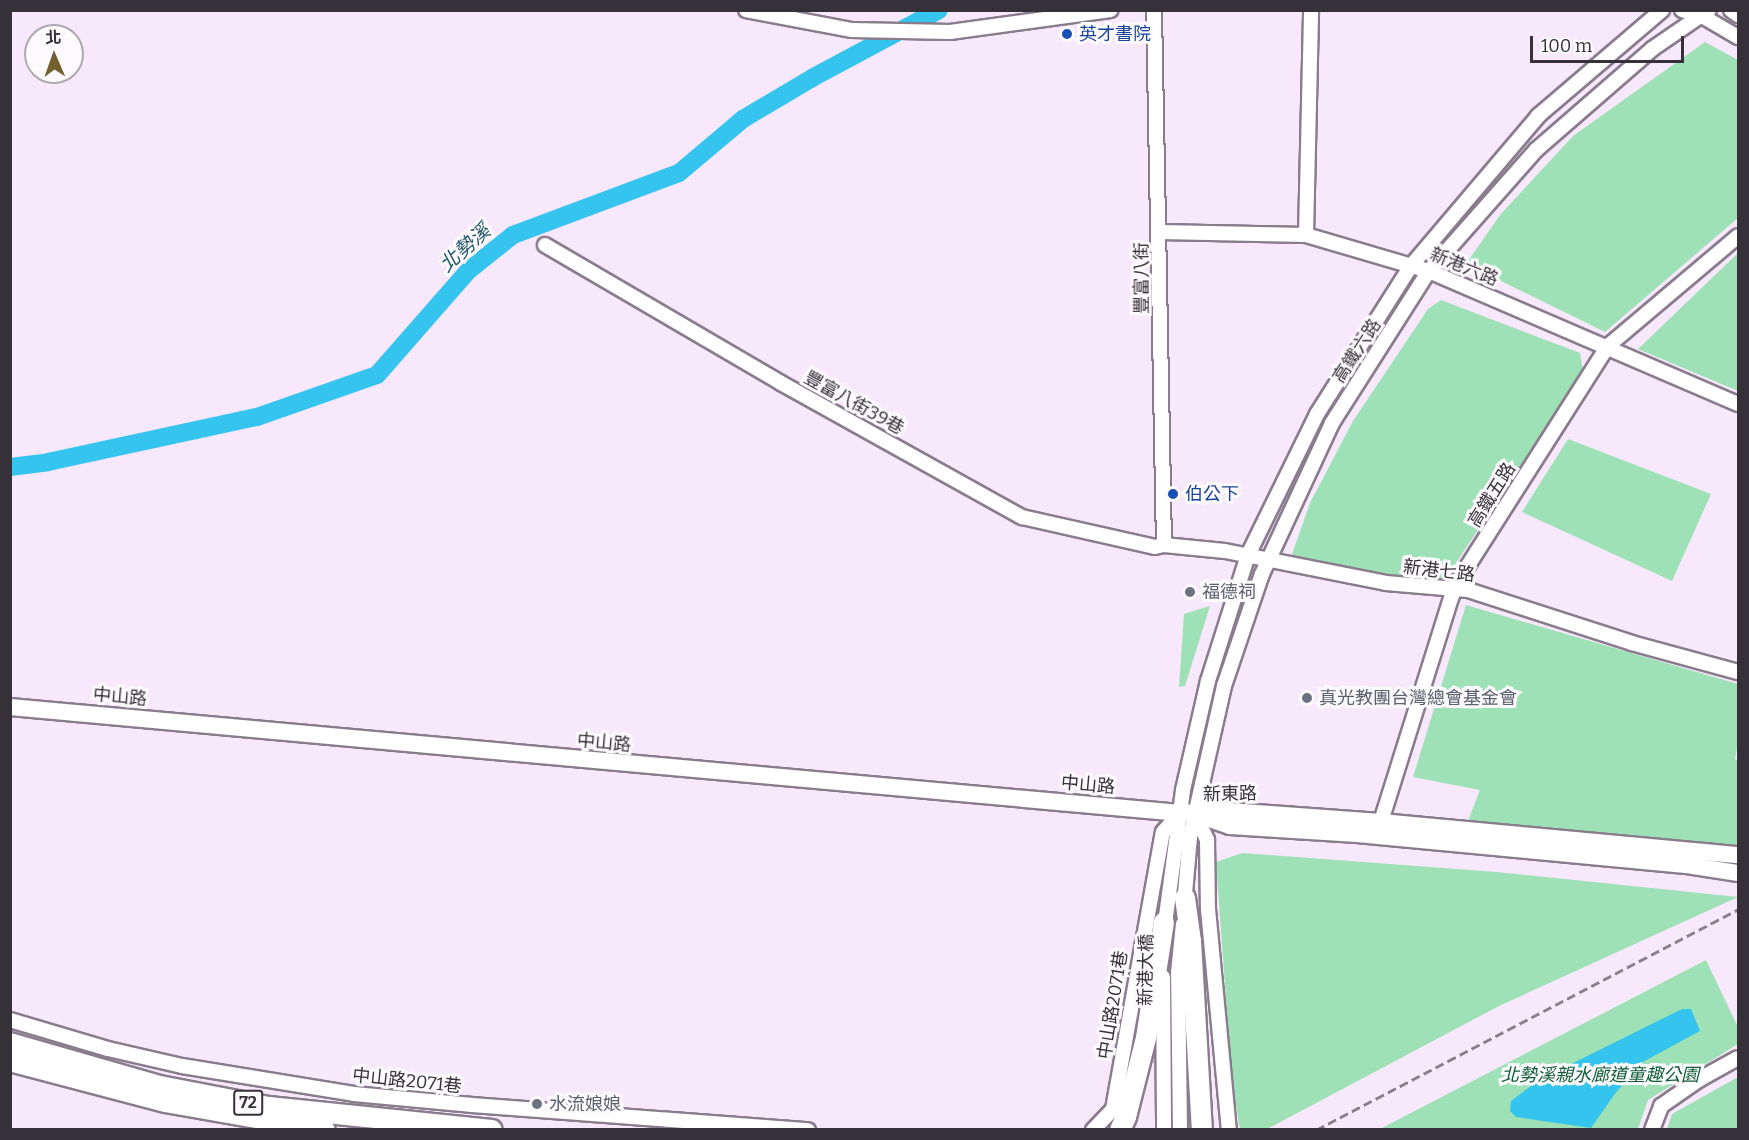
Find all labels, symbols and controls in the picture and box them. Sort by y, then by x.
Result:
place label: 英才書院 [1079,23,1151,45]
north arrow [24,24,84,84]
scale bar [1533,24,1688,62]
marker: 英才書院 [1060,27,1074,41]
text: 北 [45,28,62,47]
text: 100 m [1541,35,1592,57]
water label: 北勢溪 [435,219,495,277]
street label: 豐富八街 [1131,242,1153,314]
street label: 新港六路 [1427,244,1501,290]
street label: 高鐵六路 [1328,315,1386,387]
street label: 豐富八街39巷 [800,367,908,439]
street label: 高鐵五路 [1464,459,1520,531]
place label: 伯公下 [1185,483,1239,505]
marker: 伯公下 [1166,487,1180,501]
street label: 新港七路 [1402,556,1476,586]
place label: 福德祠 [1202,581,1256,603]
marker: 福德祠 [1183,585,1197,599]
street label: 中山路 [92,684,148,710]
place label: 真光教團台灣總會基金會 [1319,687,1517,709]
marker: 真光教團台灣總會基金會 [1300,691,1314,705]
street label: 中山路 [576,730,632,756]
street label: 中山路 [1060,772,1116,798]
street label: 新東路 [1203,783,1257,805]
street label: 新港大橋 [1135,934,1157,1006]
street label: 中山路2071巷 [1094,949,1132,1061]
park label: 北勢溪親水廊道童趣公園 [1501,1064,1699,1086]
street label: 中山路2071巷 [351,1065,463,1097]
road number: 72 [233,1090,263,1116]
place label: 水流娘娘 [549,1093,621,1115]
marker: 水流娘娘 [530,1097,544,1111]

